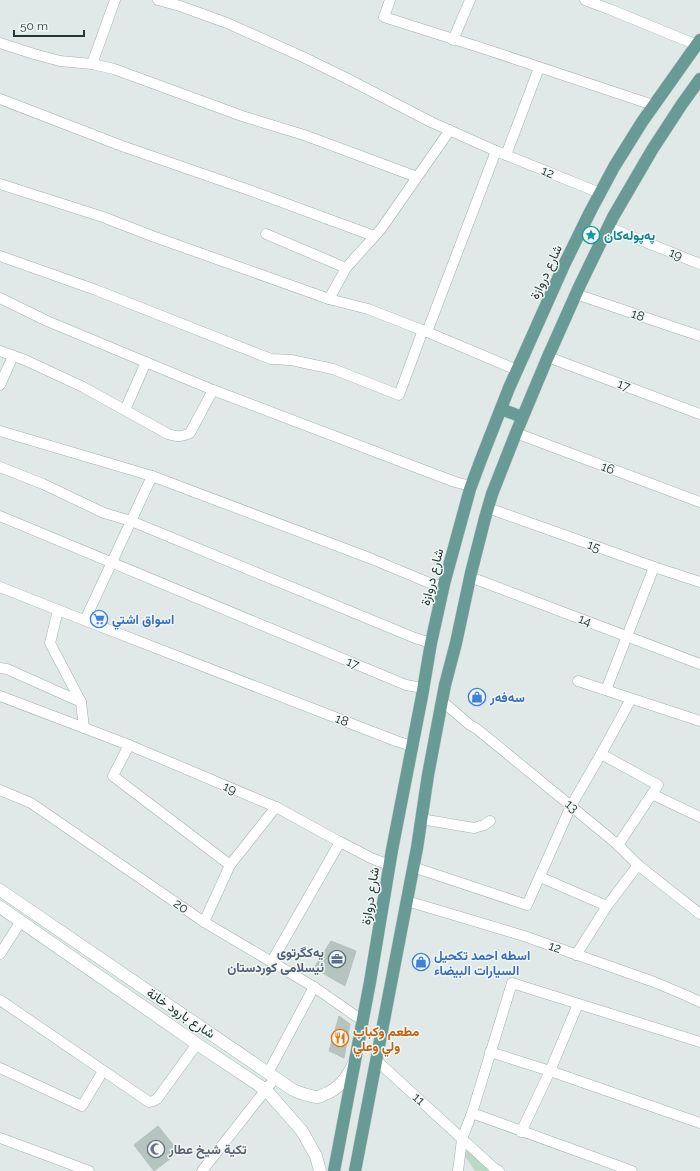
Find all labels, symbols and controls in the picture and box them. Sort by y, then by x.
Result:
scale bar [14,12,84,38]
text: 50 m [20,19,48,33]
street label: 12 [539,163,557,181]
place icon: پەپولەکان [581,225,601,245]
place label: پەپولەکان [604,228,655,245]
street label: شارع دروازة [527,242,567,302]
street label: 19 [667,245,685,264]
street label: 18 [629,306,647,324]
street label: 17 [615,376,633,394]
street label: 16 [599,459,617,477]
street label: 15 [585,537,603,555]
street label: شارع دروازة [418,547,448,608]
supermarket icon: اسواق اشتي [89,609,109,629]
street label: 14 [576,611,594,629]
place label: اسواق اشتي [112,612,174,630]
street label: 17 [344,654,362,672]
shop icon: سەفەر [467,687,487,707]
place label: سەفەر [489,690,525,706]
street label: 18 [333,711,351,729]
street label: 19 [221,779,239,798]
street label: 13 [562,796,582,816]
street label: شارع دروازة [358,866,384,926]
street label: 20 [171,896,191,916]
street label: 12 [547,938,563,956]
place label: یەکگرتوی ئیسلامی کوردستان [227,945,324,976]
place label: اسطه احمد تكحيل السيارات البيضاء [434,948,530,979]
office icon: یەکگرتوی ئیسلامی کوردستان [327,949,347,969]
shop icon: اسطه احمد تكحيل السيارات البيضاء [411,952,431,972]
street label: شارع بارود خانة [143,985,218,1043]
place label: مطعم وكباب ولي وعلي [353,1024,419,1057]
restaurant icon: مطعم وكباب ولي وعلي [330,1028,350,1048]
street label: 11 [410,1090,428,1109]
mosque icon: تكية شيخ عطار [146,1139,166,1159]
place label: تكية شيخ عطار [168,1142,247,1159]

